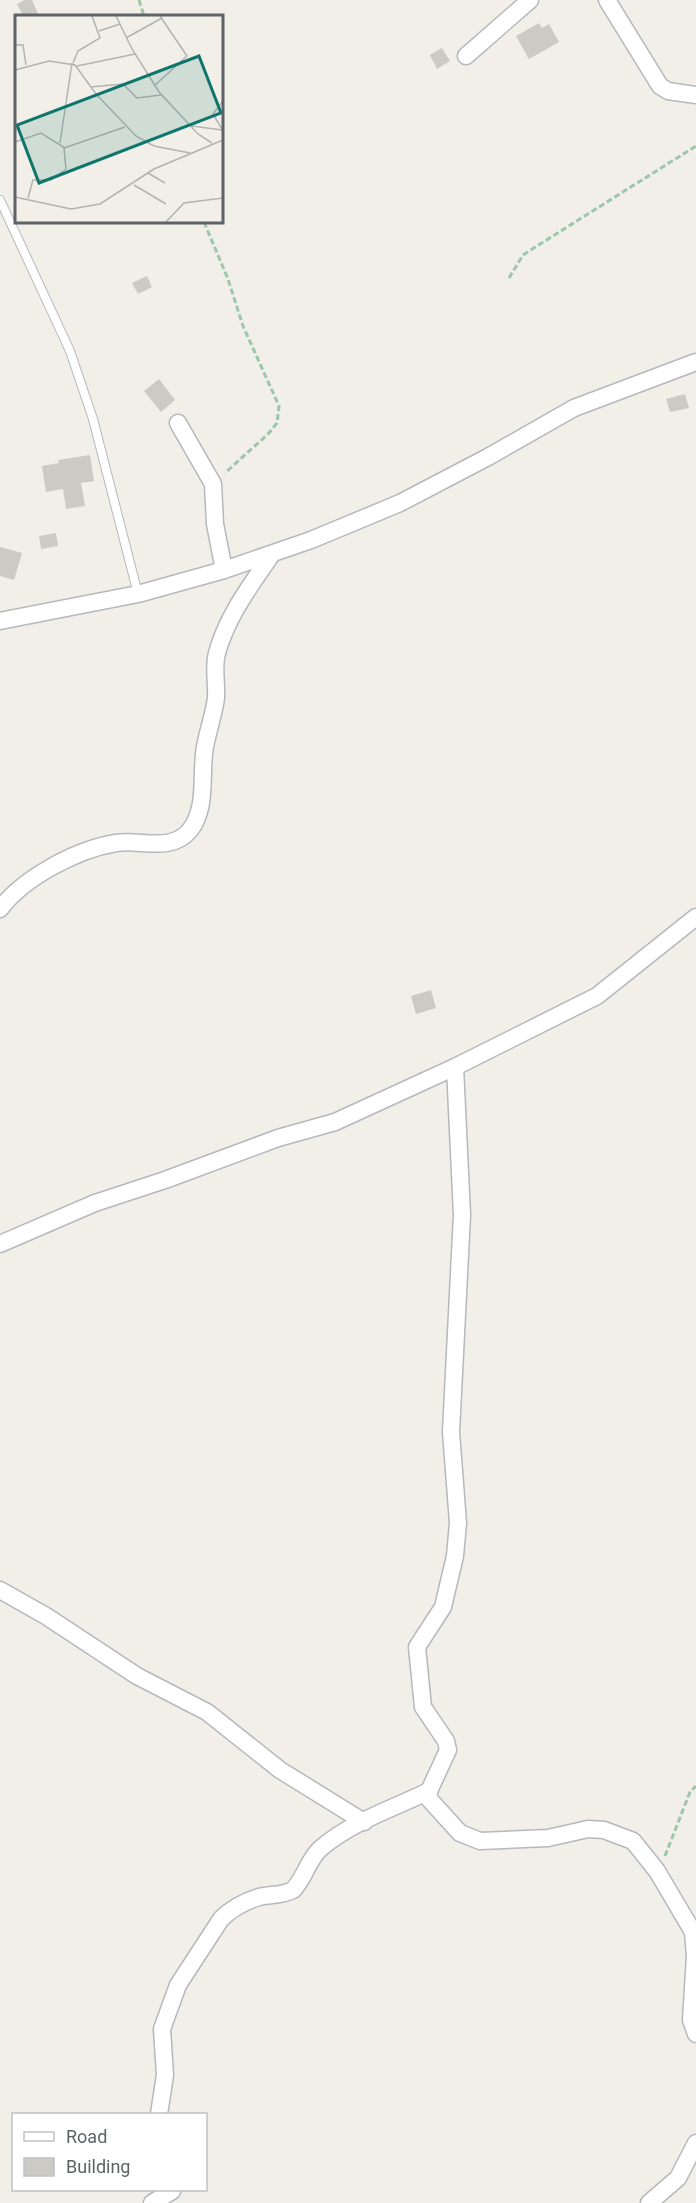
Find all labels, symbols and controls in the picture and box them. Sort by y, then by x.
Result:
inset map [15,15,224,224]
legend [12,2113,207,2191]
text: Road [66,2126,107,2147]
text: Building [66,2156,130,2177]

